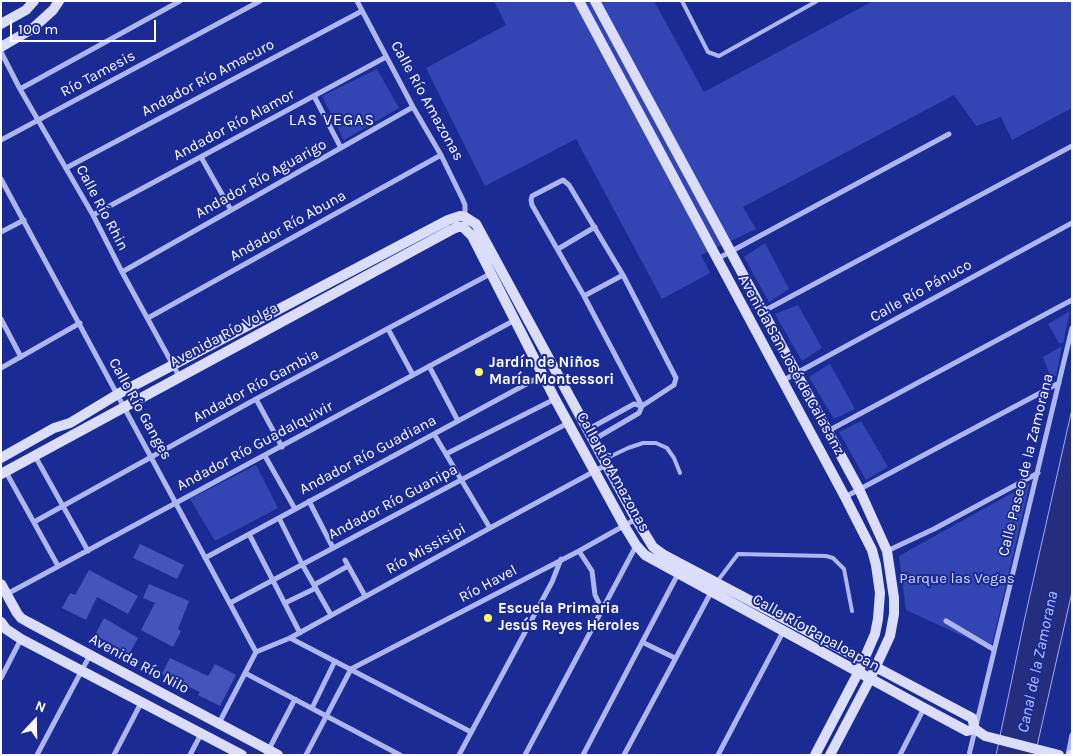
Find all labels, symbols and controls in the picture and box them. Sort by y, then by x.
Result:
scale bar [12,10,159,42]
text: 100 m [18,20,58,38]
street label: Andador Río Amacuro [139,35,277,121]
street label: Calle Río Amazonas [387,38,467,164]
street label: Río Tamesis [58,47,138,101]
street label: Andador Río Alamor [170,85,298,165]
district label: LAS VEGAS [288,110,376,130]
street label: Andador Río Aguarigo [192,135,330,223]
street label: Calle Río Rhin [72,162,132,254]
street label: Andador Río Abuna [227,187,349,265]
street label: Calle Río Pánuco [867,256,975,326]
street label: Avenida San José de Calasanz [734,272,848,458]
street label: Avenida Río Volga [167,299,281,371]
street label: Andador Río Gambia [190,345,322,427]
place label: Jardín de Niños María Montessori [489,354,614,389]
street label: Calle Río Ganges [105,355,175,463]
marker: Jardín de Niños María Montessori [473,366,485,378]
street label: Calle Paseo de la Zamorana [995,372,1057,558]
street label: Andador Río Guadalquivir [174,397,336,495]
street label: Calle Río Amazonas [573,409,653,535]
street label: Andador Río Guadiana [297,411,439,499]
street label: Andador Río Guanipa [325,460,461,544]
street label: Río Missisipi [383,520,469,578]
street label: Río Havel [456,561,520,607]
park label: Parque las Vegas [899,570,1015,588]
water label: Canal de la Zamorana [1014,589,1062,735]
street label: Calle Río Papaloapan [749,591,883,675]
place label: Escuela Primaria Jesús Reyes Heroles [498,600,640,635]
marker: Escuela Primaria Jesús Reyes Heroles [482,612,494,624]
street label: Avenida Río Nilo [86,630,192,698]
north arrow [10,696,60,746]
text: N [33,697,48,716]

